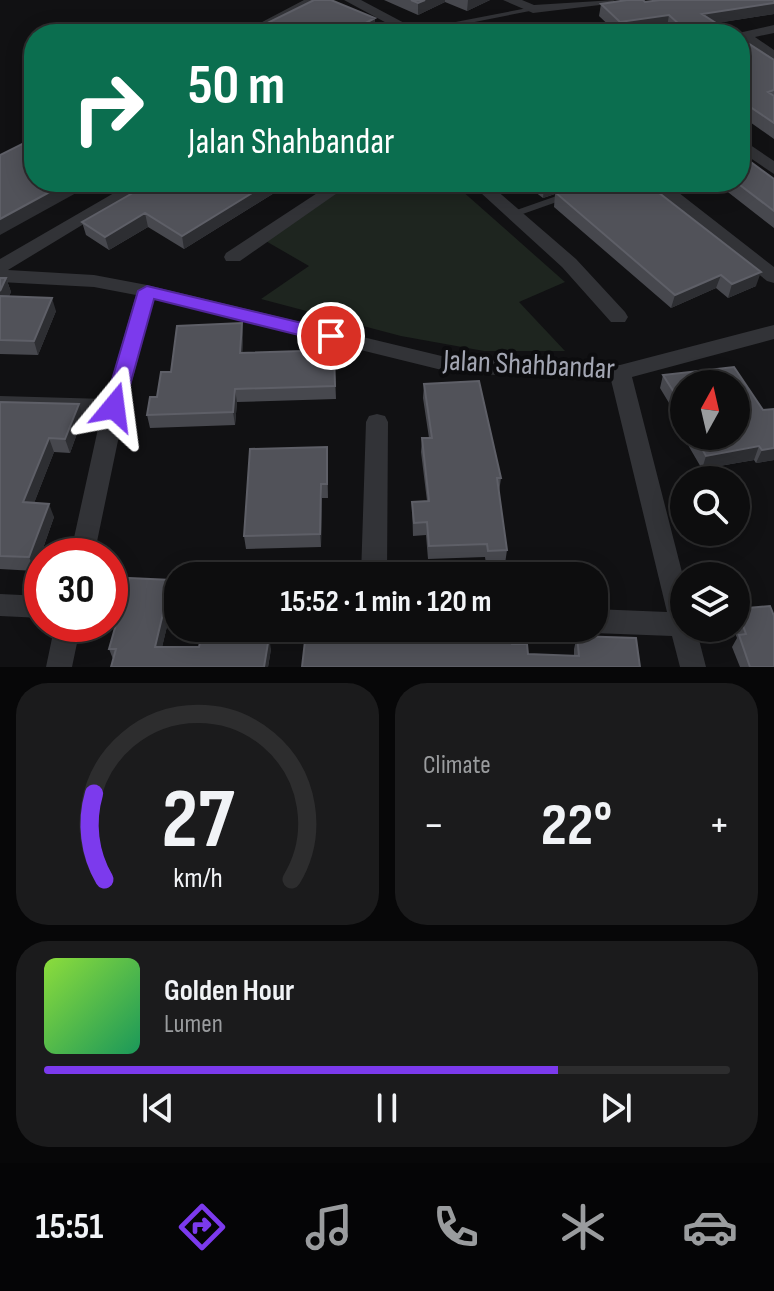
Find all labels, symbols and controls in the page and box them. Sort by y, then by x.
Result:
text: 50 m [188,53,285,120]
icon: right [56,56,160,160]
text: Jalan Shahbandar [188,121,394,164]
pin [297,302,365,370]
icon: arrive [309,314,353,358]
street label: Jalan Shahbandar [441,342,616,387]
position arrow [72,365,156,449]
north arrow [670,370,750,450]
map controls [670,370,750,642]
button: search [670,466,750,546]
speed limit sign: 30 [24,538,128,642]
button: layers [670,562,750,642]
text: 15:52 · 1 min · 120 m [281,584,491,620]
text: Climate [423,750,491,781]
text: 27 [161,771,235,871]
text: 22° [541,790,612,862]
text: − [423,799,445,852]
text: + [708,799,730,852]
text: km/h [173,861,222,896]
text: Golden Hour [164,973,294,1009]
text: Lumen [164,1009,223,1040]
icon: previous [136,1086,180,1130]
icon: pause [365,1086,409,1130]
icon: next [594,1086,638,1130]
icon: directions [174,1199,230,1255]
icon: music [301,1199,357,1255]
icon: phone [428,1199,484,1255]
icon: climate [555,1199,611,1255]
icon: car [682,1199,738,1255]
text: 15:51 [36,1206,103,1249]

